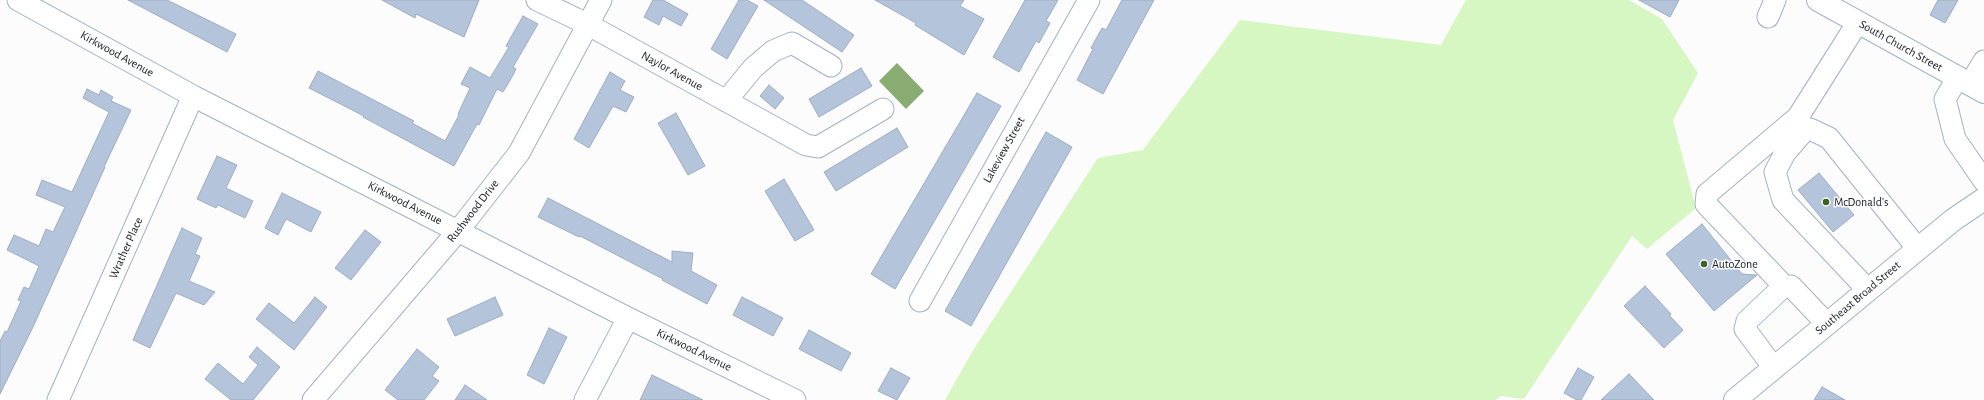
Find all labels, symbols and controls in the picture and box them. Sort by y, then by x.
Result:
street label: South Church Street [1857,17,1945,75]
street label: Kirkwood Avenue [78,28,156,80]
street label: Naylor Avenue [639,48,705,94]
street label: Lakeview Street [980,115,1028,185]
street label: Rushwood Drive [444,177,502,245]
street label: Kirkwood Avenue [365,178,445,228]
place label: McDonald's [1834,195,1888,209]
marker: McDonald's [1821,197,1831,207]
street label: Wrather Place [106,215,146,281]
place label: AutoZone [1712,257,1758,271]
street label: Southeast Broad Street [1812,258,1904,338]
marker: AutoZone [1699,259,1709,269]
street label: Kirkwood Avenue [654,326,734,374]

